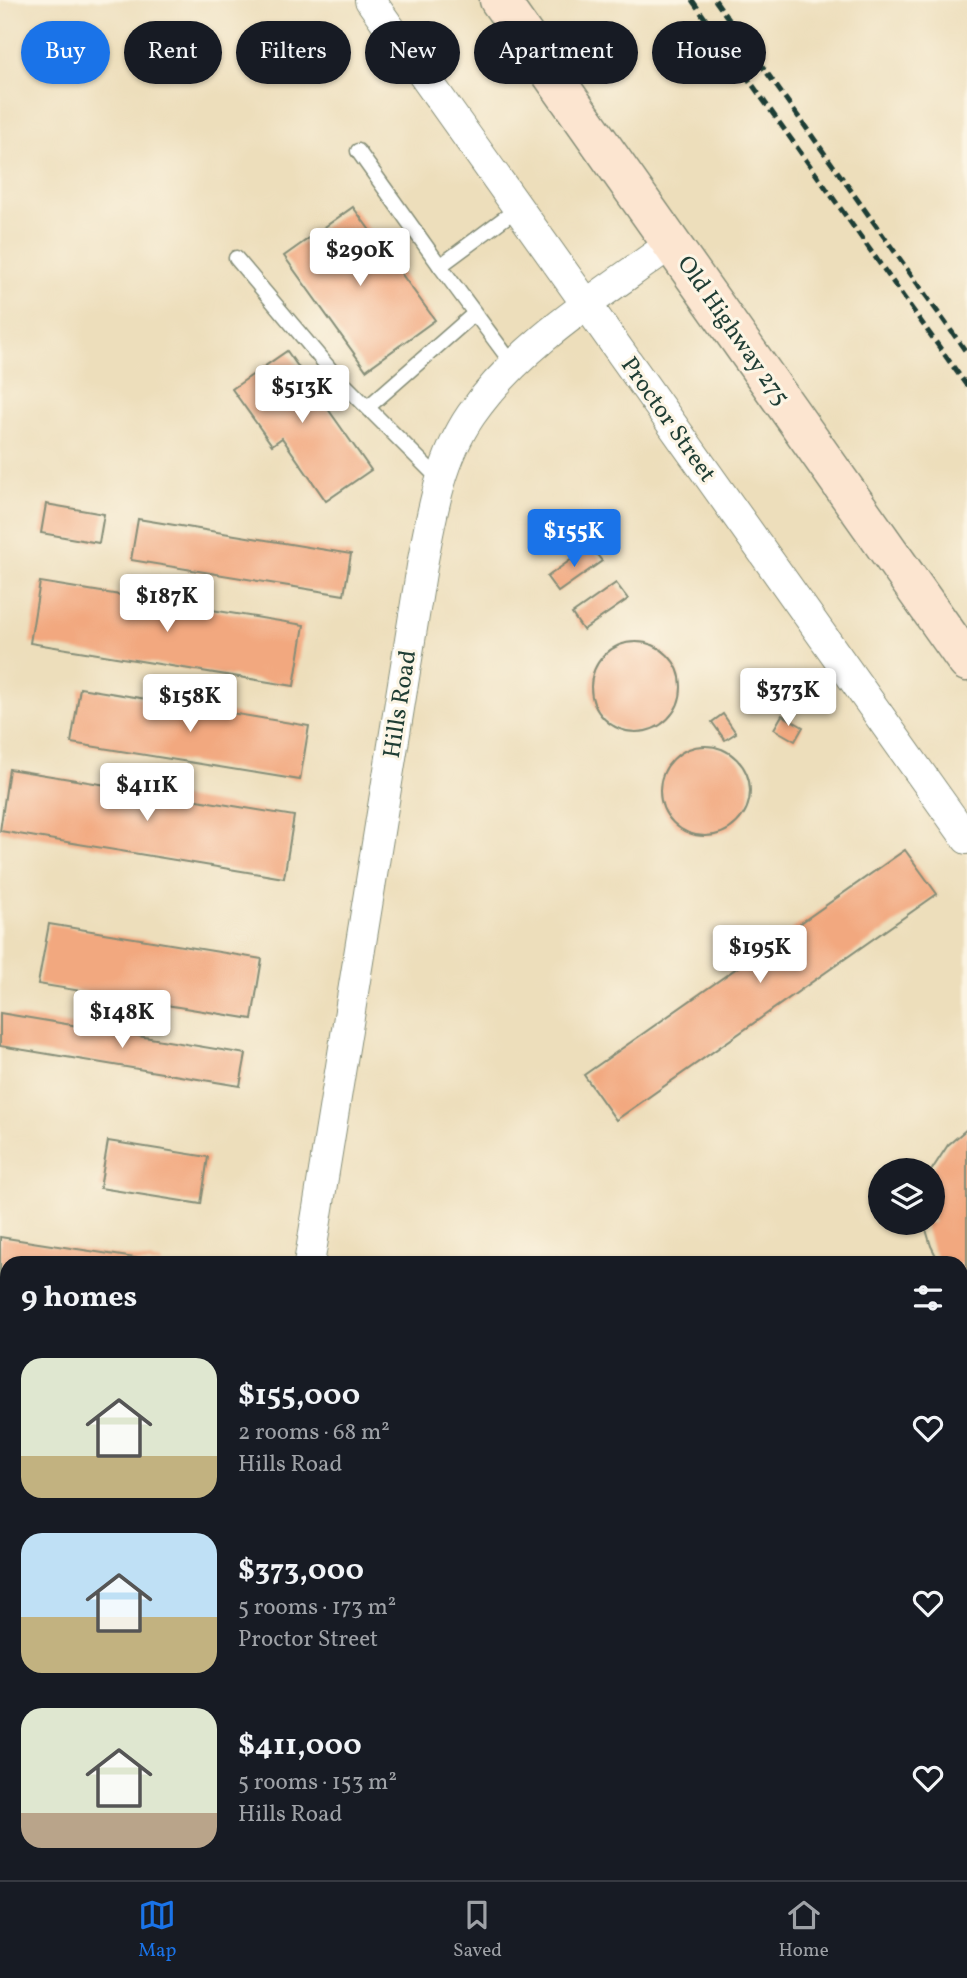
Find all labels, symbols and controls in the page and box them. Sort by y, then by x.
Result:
chip: Buy [21,21,110,84]
chip: Rent [124,21,222,84]
chip: Filters [236,21,351,84]
chip: New [365,21,460,84]
chip: Apartment [474,21,638,84]
chip: House [652,21,766,84]
pin: $290K [311,229,409,288]
text: $290K [326,235,394,267]
street label: Old Highway 275 [668,249,797,413]
street label: Proctor Street [612,351,723,490]
pin: $513K [253,366,351,425]
text: $513K [271,372,333,404]
pin: $155K [525,510,623,569]
text: $155K [544,516,604,548]
pin: $187K [118,574,216,634]
text: $187K [136,581,198,613]
street label: Hills Road [376,648,426,761]
pin: $373K [739,668,837,728]
pin: $158K [141,674,239,734]
text: $373K [756,675,820,707]
text: $158K [159,681,221,713]
pin: $411K [98,764,196,823]
text: $411K [116,770,178,802]
pin: $195K [711,926,809,985]
text: $195K [729,932,791,964]
pin: $148K [73,990,171,1050]
text: $148K [90,997,155,1029]
map controls [868,1158,945,1235]
button: layers [868,1158,945,1235]
text: 9 homes [21,1277,137,1319]
icon: filters [909,1279,947,1317]
text: $155,000 [238,1375,360,1417]
icon: home [77,1386,161,1470]
icon: heart [909,1409,947,1447]
text: 2 rooms · 68 m² [238,1417,390,1449]
text: Hills Road [238,1449,342,1481]
text: $373,000 [238,1550,364,1592]
icon: home [77,1561,161,1645]
icon: heart [909,1584,947,1622]
text: 5 rooms · 173 m² [238,1592,396,1624]
text: Proctor Street [238,1624,378,1656]
text: $411,000 [238,1725,362,1767]
icon: home [77,1736,161,1820]
icon: heart [909,1759,947,1797]
text: 5 rooms · 153 m² [238,1767,397,1799]
text: Hills Road [238,1799,342,1831]
tab: Map [138,1896,176,1964]
tab: Saved [453,1896,502,1964]
tab: Home [778,1896,829,1964]

